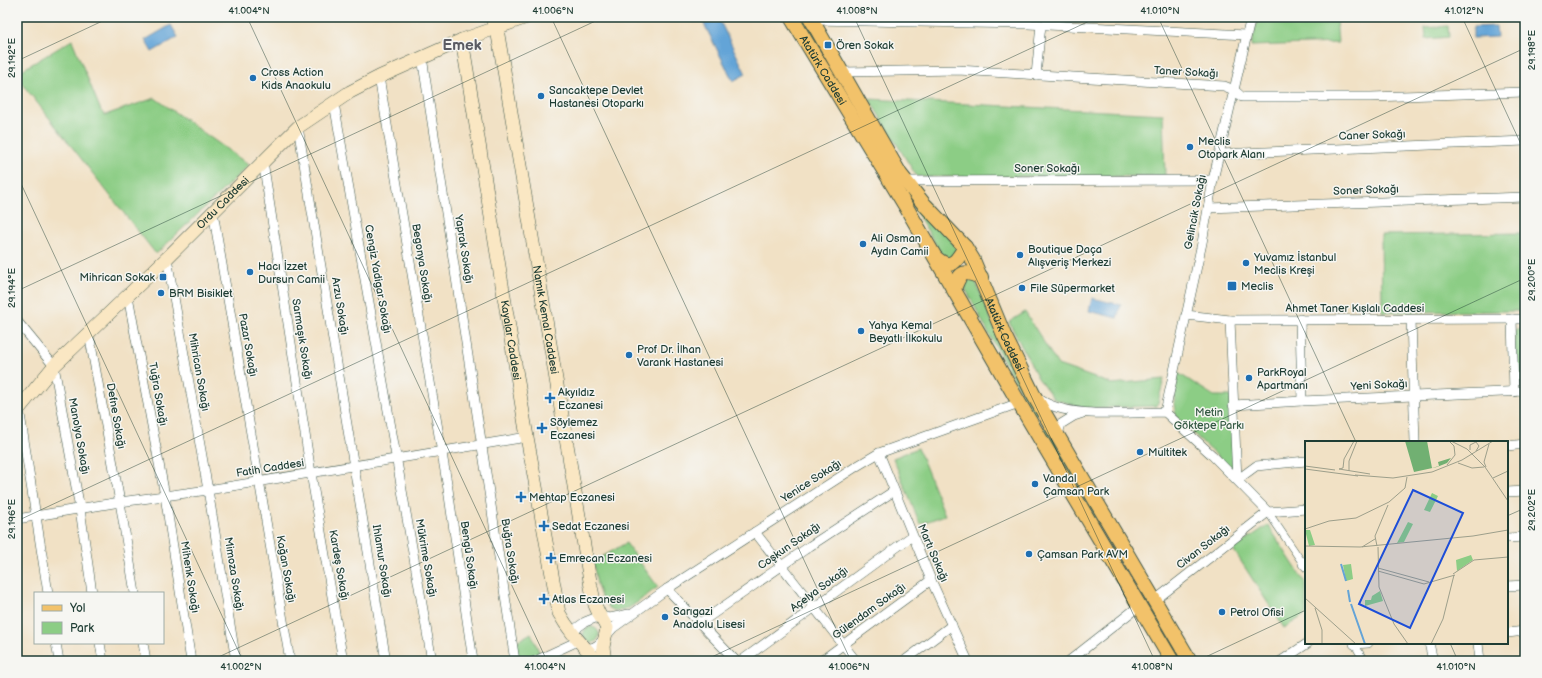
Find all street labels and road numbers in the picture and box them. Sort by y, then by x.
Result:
street label: Atatürk Caddesi [797,33,849,107]
street label: Taner Sokağı [1153,64,1219,80]
street label: Caner Sokağı [1338,127,1406,143]
street label: Soner Sokağı [1014,162,1080,175]
street label: Ordu Caddesi [194,174,251,231]
street label: Gelincik Sokağı [1181,174,1209,250]
street label: Soner Sokağı [1333,182,1399,198]
street label: Yaprak Sokağı [452,213,476,284]
street label: Begonya Sokağı [409,223,435,303]
street label: Cengiz Yadigar Sokağı [362,224,394,334]
street label: Namık Kemal Caddesi [530,264,562,375]
street label: Arzu Sokağı [329,276,351,336]
street label: Atatürk Caddesi [983,296,1027,373]
street label: Sarmaşık Sokağı [289,298,315,380]
street label: Kayalar Caddesi [498,299,524,381]
street label: Ahmet Taner Kışlalı Caddesi [1286,302,1424,315]
street label: Pazar Sokağı [236,312,260,378]
street label: Mihrican Sokağı [186,332,212,412]
street label: Tuğra Sokağı [146,361,170,427]
street label: Yeni Sokağı [1349,377,1408,393]
street label: Defne Sokağı [104,382,128,450]
street label: Manolya Sokağı [66,397,92,475]
street label: Fatih Caddesi [235,456,305,480]
street label: Yenice Sokağı [778,457,844,506]
street label: Buğra Sokağı [498,517,522,585]
street label: Mükrime Sokağı [413,518,439,598]
street label: Bengü Sokağı [458,520,480,590]
street label: Coşkun Sokağı [755,520,823,572]
street label: Martı Sokağı [915,522,951,584]
street label: Civan Sokağı [1174,522,1232,572]
street label: Ihlamur Sokağı [370,524,394,598]
street label: Kardeş Sokağı [326,529,352,601]
street label: Kağan Sokağı [274,534,298,604]
street label: Mimoza Sokağı [222,536,246,612]
street label: Mihenk Sokağı [178,540,202,614]
street label: Açelya Sokağı [788,564,850,614]
street label: Gülendam Sokağı [830,580,908,642]

